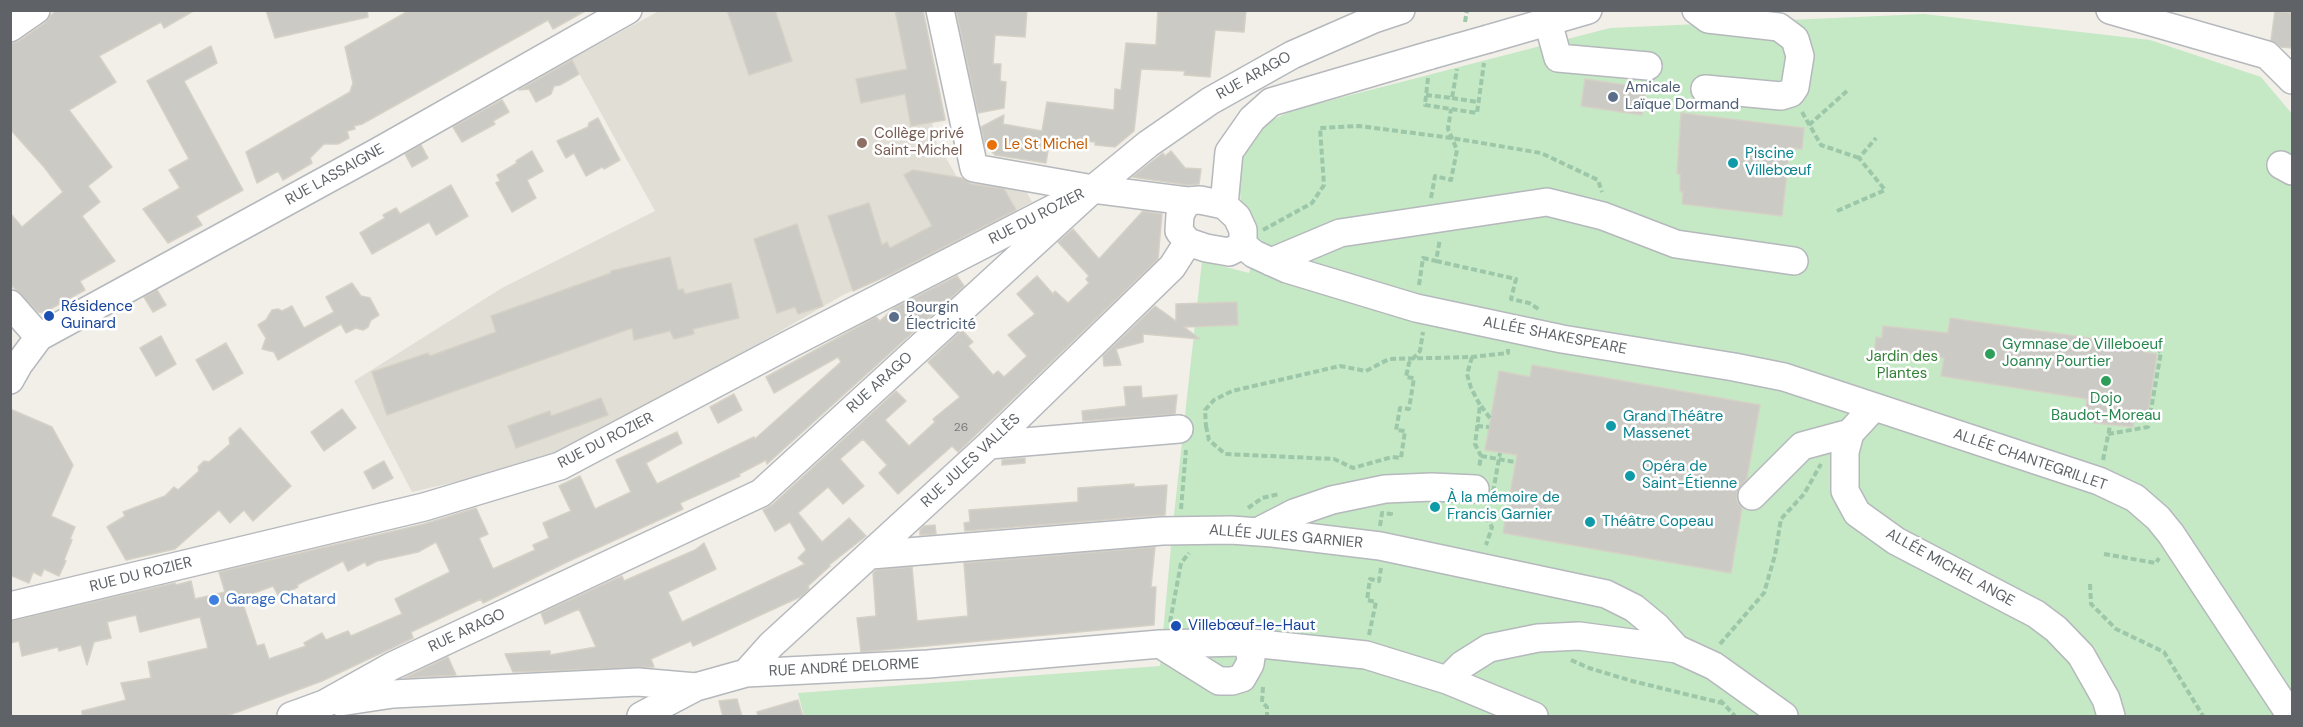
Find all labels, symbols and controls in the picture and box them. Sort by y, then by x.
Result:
street label: RUE ARAGO [1214,48,1294,104]
place label: Amicale Laïque Dormand [1625,79,1739,114]
marker: Amicale Laïque Dormand [1606,90,1620,104]
place label: Collège privé Saint-Michel [874,125,964,160]
marker: Collège privé Saint-Michel [855,136,869,150]
place label: Le St Michel [1004,136,1088,154]
marker: Le St Michel [985,138,999,152]
street label: RUE LASSAIGNE [282,140,388,210]
place label: Piscine Villebœuf [1745,145,1812,180]
marker: Piscine Villebœuf [1726,156,1740,170]
street label: RUE DU ROZIER [986,185,1088,249]
place label: Résidence Guinard [61,298,133,333]
place label: Bourgin Électricité [906,299,976,334]
marker: Résidence Guinard [42,309,56,323]
marker: Bourgin Électricité [887,310,901,324]
street label: ALLÉE SHAKESPEARE [1482,313,1628,359]
place label: Gymnase de Villeboeuf Joanny Pourtier [2002,336,2163,371]
marker: Gymnase de Villeboeuf Joanny Pourtier [1983,347,1997,361]
park label: Jardin des Plantes [1866,348,1938,383]
street label: RUE ARAGO [843,349,917,417]
marker: Dojo Baudot-Moreau [2099,374,2113,388]
place label: Dojo Baudot-Moreau [2051,390,2161,425]
place label: Grand Théâtre Massenet [1623,408,1723,443]
street label: RUE DU ROZIER [555,409,657,473]
street label: RUE JULES VALLÈS [918,410,1024,512]
marker: Grand Théâtre Massenet [1604,419,1618,433]
house number: 26 [954,421,968,435]
street label: ALLÉE CHANTEGRILLET [1951,425,2109,495]
place label: Opéra de Saint-Étienne [1642,458,1737,493]
marker: Opéra de Saint-Étienne [1623,469,1637,483]
place label: À la mémoire de Francis Garnier [1447,489,1560,524]
marker: À la mémoire de Francis Garnier [1428,500,1442,514]
place label: Théâtre Copeau [1602,513,1713,531]
marker: Théâtre Copeau [1583,515,1597,529]
street label: ALLÉE JULES GARNIER [1208,521,1364,553]
street label: ALLÉE MICHEL ANGE [1883,525,2017,611]
street label: RUE DU ROZIER [88,554,194,596]
place label: Garage Chatard [226,591,336,609]
marker: Garage Chatard [207,593,221,607]
street label: RUE ARAGO [426,605,508,657]
place label: Villebœuf-le-Haut [1188,617,1316,635]
marker: Villebœuf-le-Haut [1169,619,1183,633]
street label: RUE ANDRÉ DELORME [768,655,920,681]

